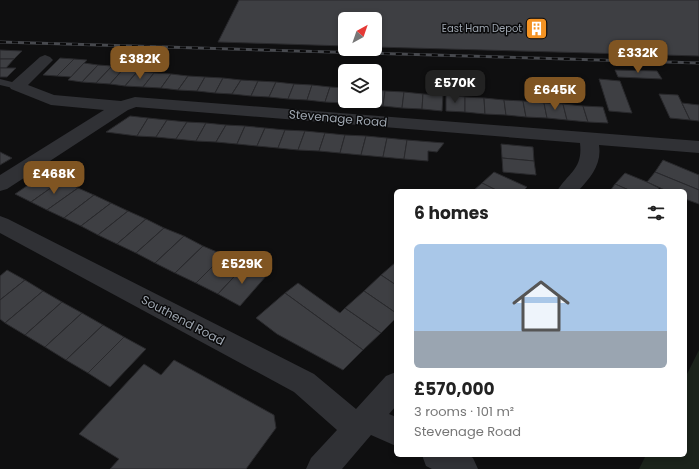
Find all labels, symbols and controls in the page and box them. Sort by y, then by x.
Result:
north arrow [338,12,382,56]
map controls [338,12,382,108]
building icon: East Ham Depot [524,15,550,41]
place label: East Ham Depot [442,21,522,36]
pin: £332K [610,40,666,74]
text: £332K [618,43,658,62]
pin: £382K [112,46,168,80]
text: £382K [119,49,161,68]
button: layers [338,64,382,108]
pin: £570K [427,70,483,104]
text: £570K [434,73,476,92]
pin: £645K [527,77,583,111]
text: £645K [533,80,577,99]
street label: Stevenage Road [288,105,388,131]
pin: £468K [26,161,82,195]
text: £468K [32,164,76,183]
text: 6 homes [414,201,489,225]
icon: filters [645,202,667,224]
pin: £529K [214,251,270,285]
text: £529K [221,254,263,273]
icon: home [505,270,577,342]
street label: Southend Road [138,291,228,349]
text: £570,000 [414,377,495,401]
text: 3 rooms · 101 m² [414,402,514,421]
text: Stevenage Road [414,422,521,441]

